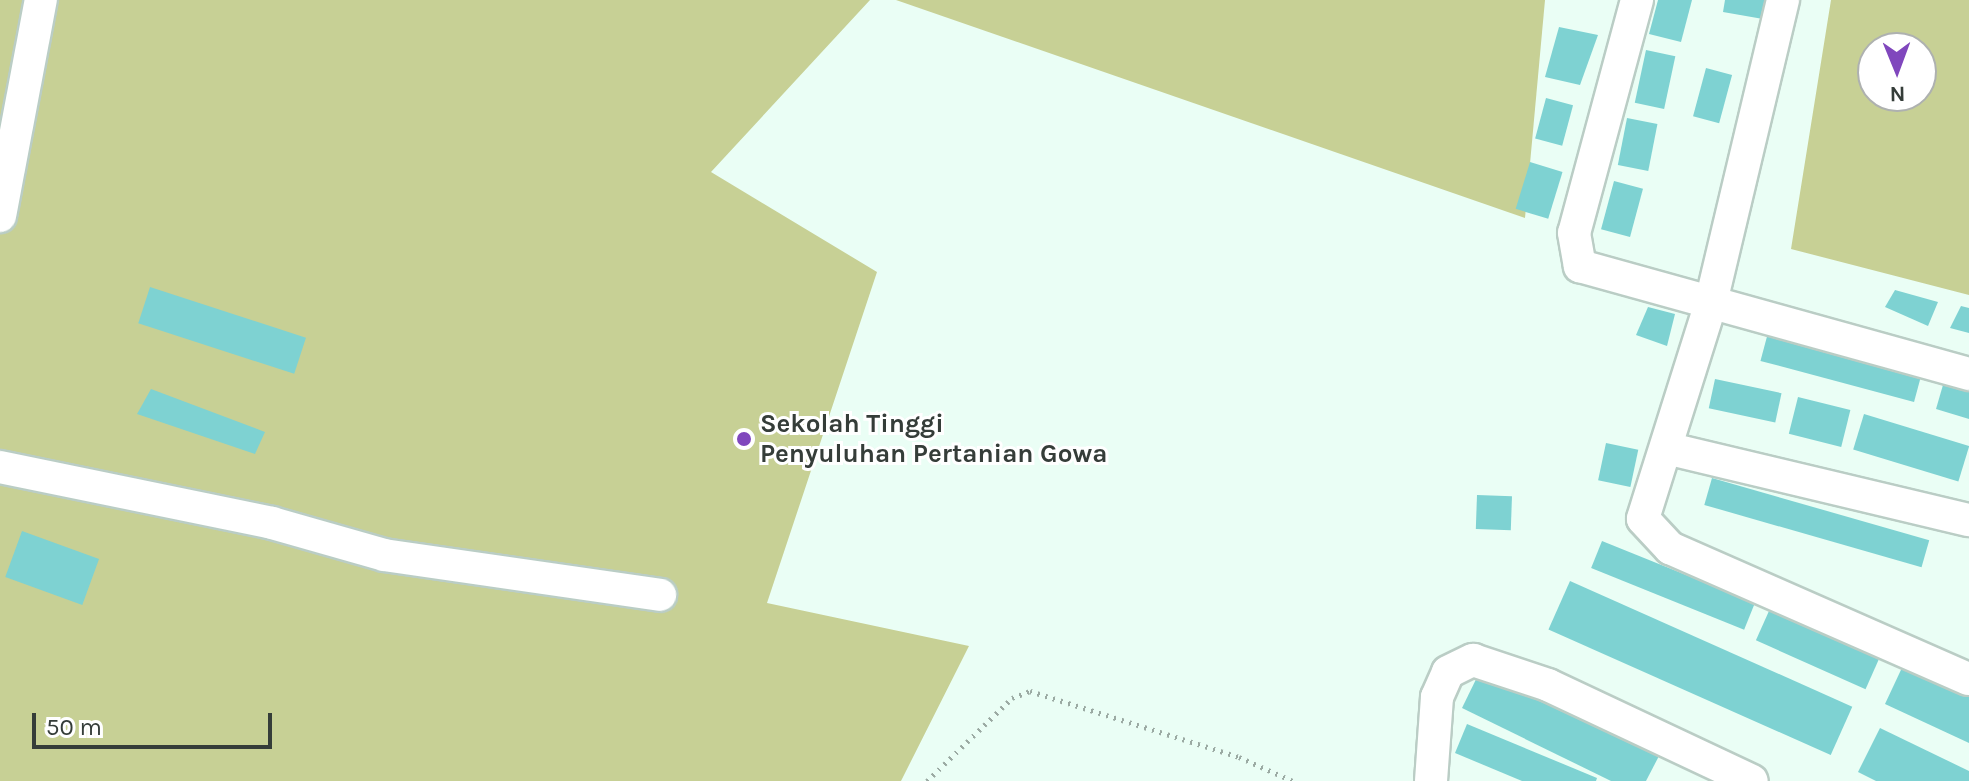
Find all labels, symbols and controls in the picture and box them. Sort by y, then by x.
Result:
north arrow [1857,32,1937,112]
text: N [1889,81,1906,107]
place label: Sekolah Tinggi Penyuluhan Pertanian Gowa [760,408,1107,470]
marker: Sekolah Tinggi Penyuluhan Pertanian Gowa [735,430,753,448]
scale bar [36,697,276,747]
text: 50 m [46,713,102,741]

